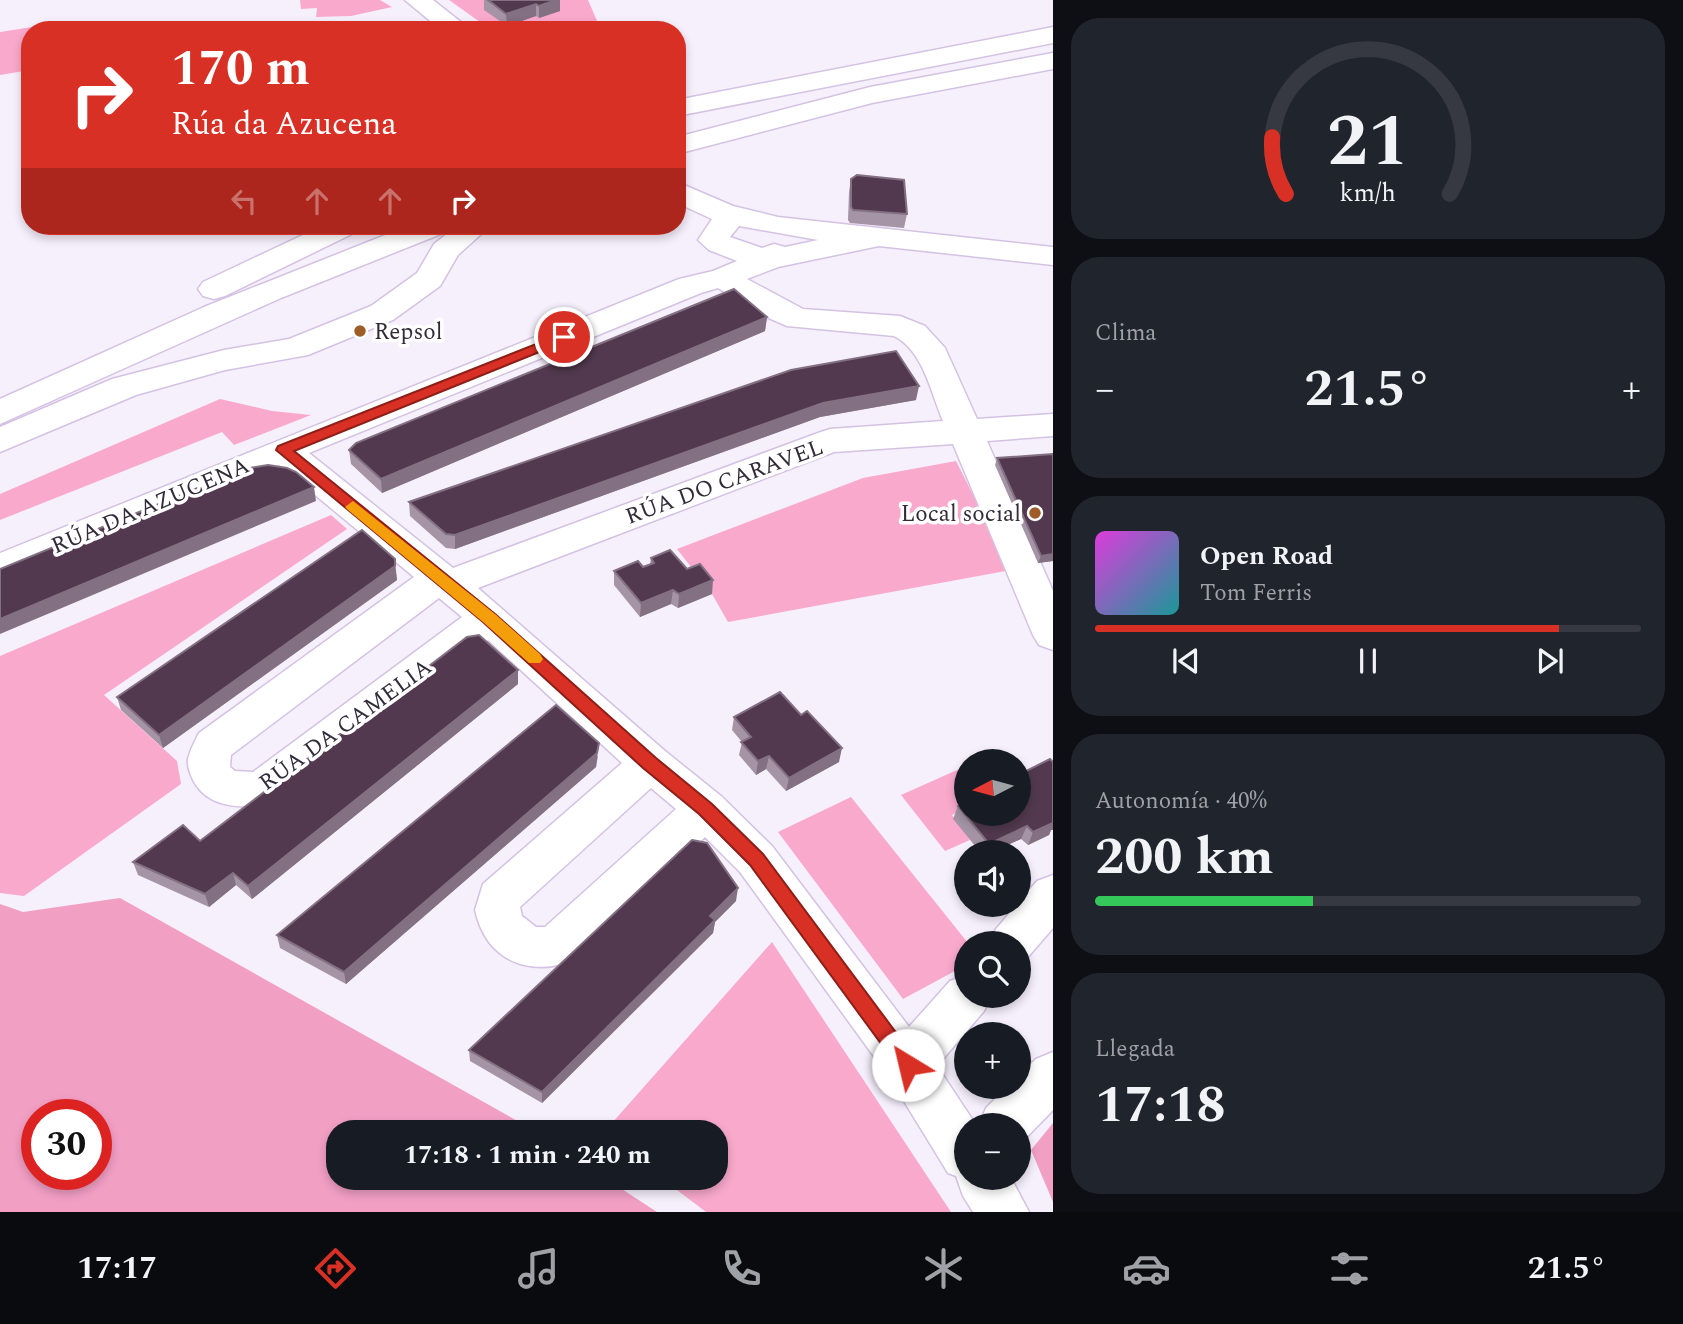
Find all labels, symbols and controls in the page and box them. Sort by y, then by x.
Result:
text: 170 m [171,32,310,107]
icon: right [56,49,147,140]
text: 21 [1327,88,1409,199]
text: Rúa da Azucena [171,100,397,149]
text: km/h [1340,175,1396,213]
icon: left [225,182,263,220]
icon: ahead [298,182,336,220]
icon: ahead [371,182,409,220]
icon: right [444,182,482,220]
pin [534,307,594,367]
place label: Repsol [374,315,443,350]
text: Clima [1095,316,1157,351]
icon: arrive [545,318,583,356]
marker: Repsol [352,323,368,339]
text: 21.5° [1304,350,1432,429]
text: − [1095,361,1114,419]
text: + [1622,361,1641,419]
street label: RÚA DO CARAVEL [621,430,828,535]
street label: RÚA DA AZUCENA [46,449,255,564]
place label: Local social [901,497,1021,532]
marker: Local social [1027,505,1043,521]
text: Open Road [1200,536,1333,576]
text: Tom Ferris [1200,576,1312,611]
icon: previous [1167,642,1205,680]
icon: pause [1349,642,1387,680]
icon: next [1531,642,1569,680]
street label: RÚA DA CAMELIA [252,650,440,800]
north arrow [954,749,1031,826]
map controls [954,749,1031,1190]
text: Autonomía · 40% [1095,784,1267,819]
text: 200 km [1095,818,1274,897]
button: sound [954,840,1031,917]
button: search [954,931,1031,1008]
button: + [954,1022,1031,1099]
position arrow [871,1028,945,1102]
text: Llegada [1095,1032,1175,1067]
text: 17:18 [1095,1066,1226,1145]
speed limit sign: 30 [21,1099,112,1190]
button: − [954,1113,1031,1190]
text: 17:18 · 1 min · 240 m [403,1135,651,1175]
text: 17:17 [77,1244,157,1293]
icon: directions [311,1244,360,1293]
icon: music [514,1244,563,1293]
icon: phone [717,1244,766,1293]
icon: climate [919,1244,968,1293]
icon: car [1122,1244,1171,1293]
icon: filters [1325,1244,1374,1293]
text: 21.5° [1528,1244,1606,1293]

